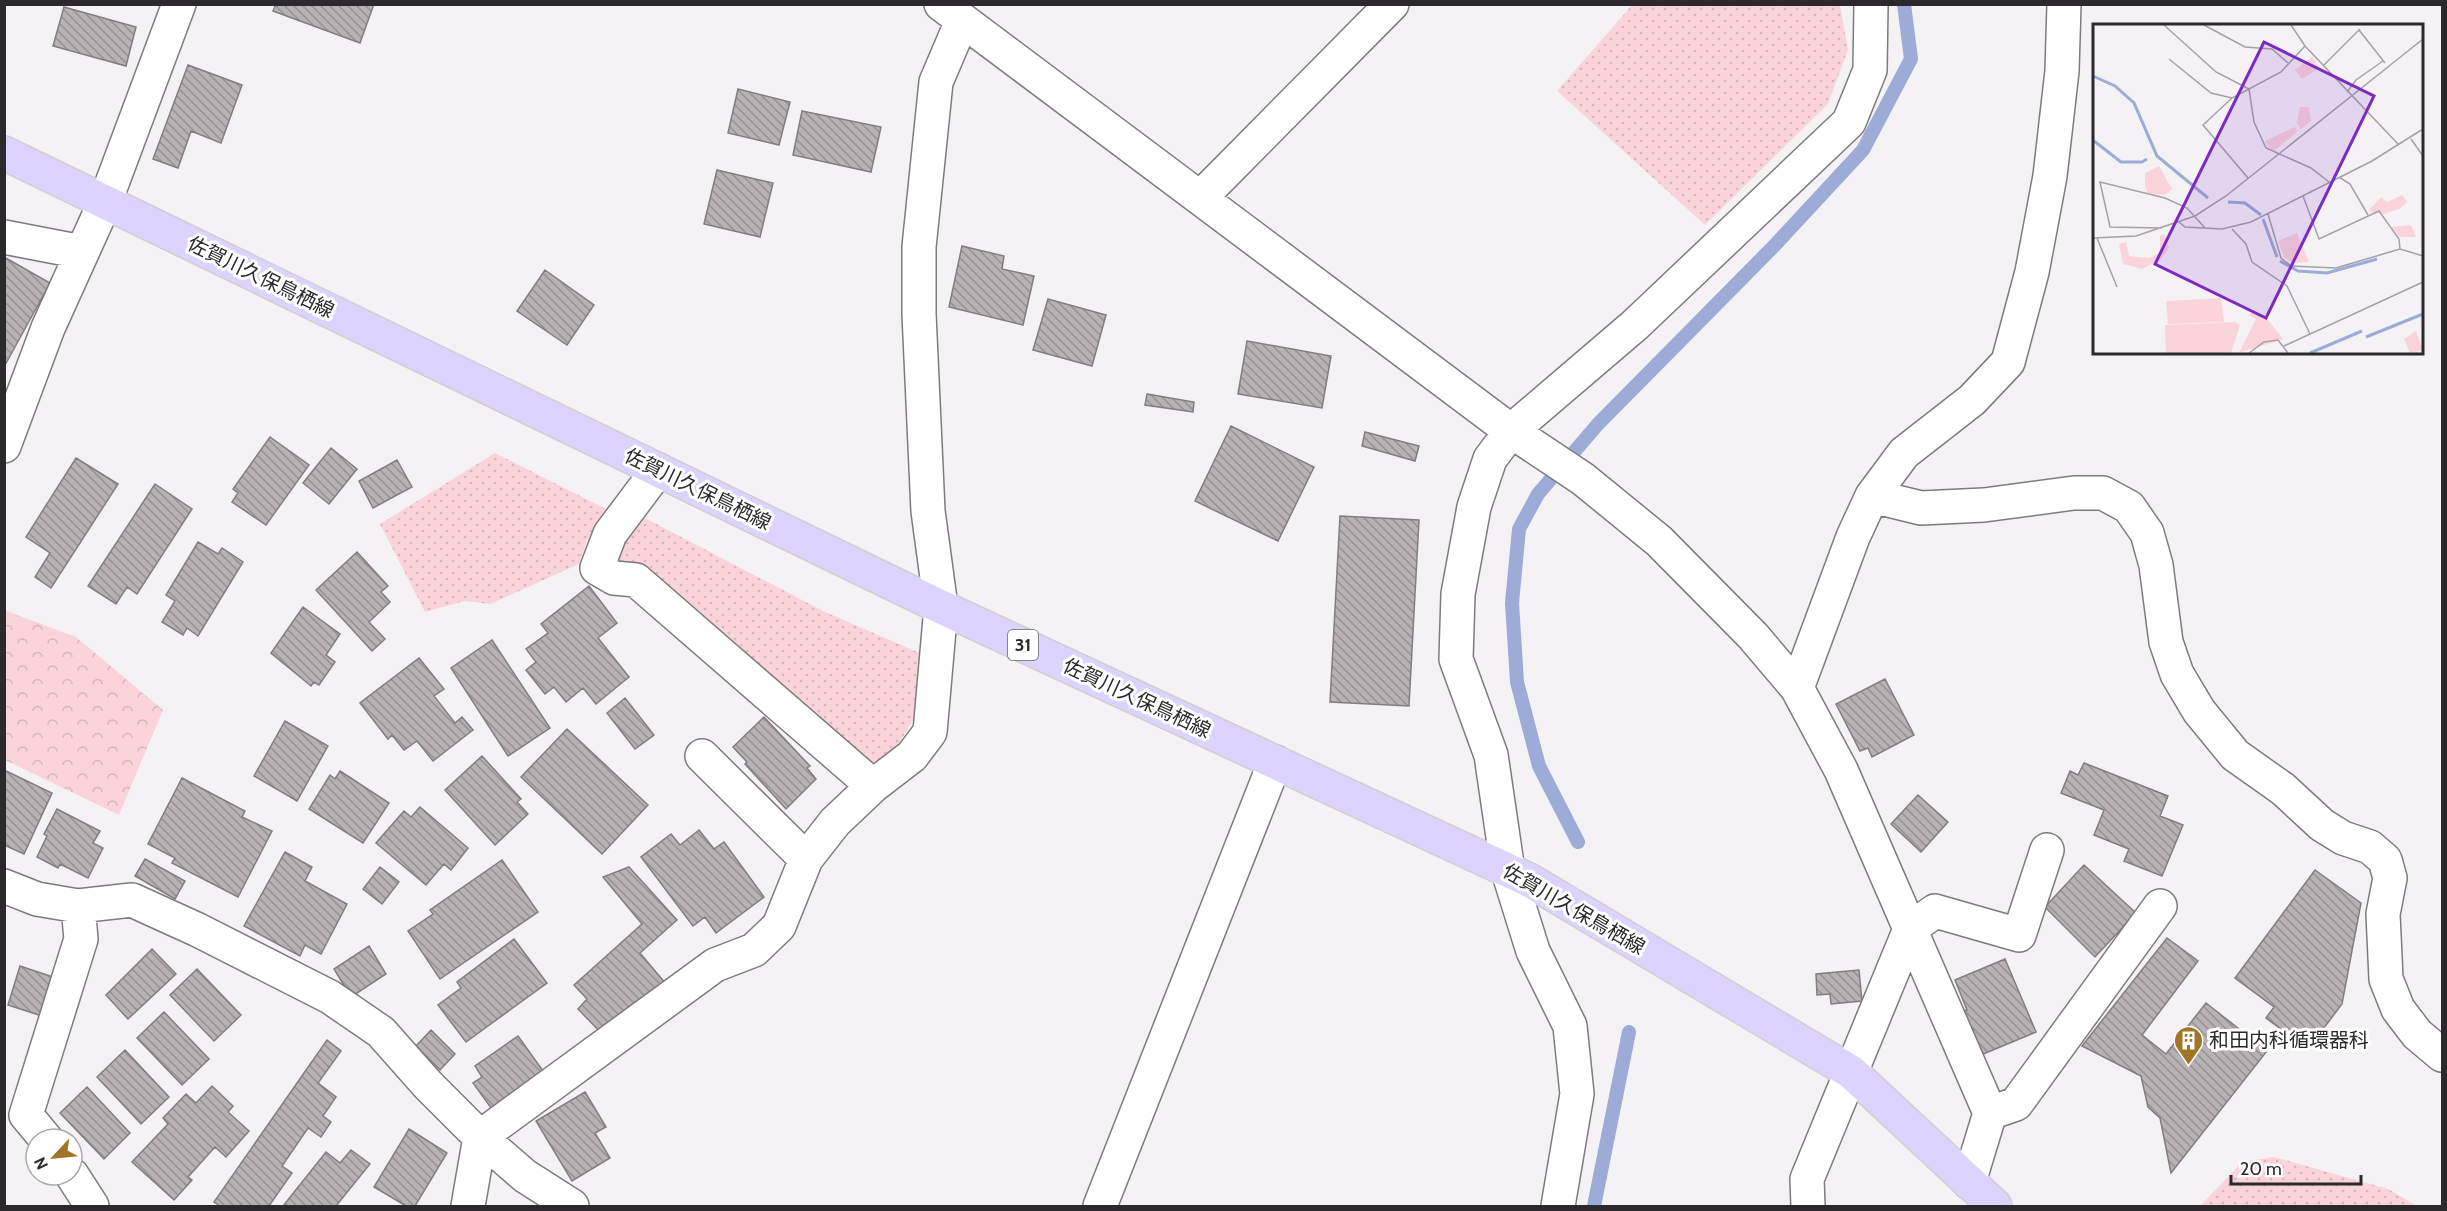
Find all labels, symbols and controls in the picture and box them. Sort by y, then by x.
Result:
inset map [2093,24,2423,354]
street label: 佐賀川久保鳥栖線 [184,231,338,323]
street label: 佐賀川久保鳥栖線 [621,443,775,535]
road number: 31 [1008,630,1038,660]
street label: 佐賀川久保鳥栖線 [1059,653,1215,743]
street label: 佐賀川久保鳥栖線 [1499,859,1649,959]
building icon: 和田内科循環器科 [2172,1024,2204,1066]
place label: 和田内科循環器科 [2209,1028,2369,1052]
north arrow [24,1127,84,1187]
scale bar [2231,1148,2362,1186]
text: N [30,1154,52,1173]
text: 20 m [2240,1158,2282,1180]

